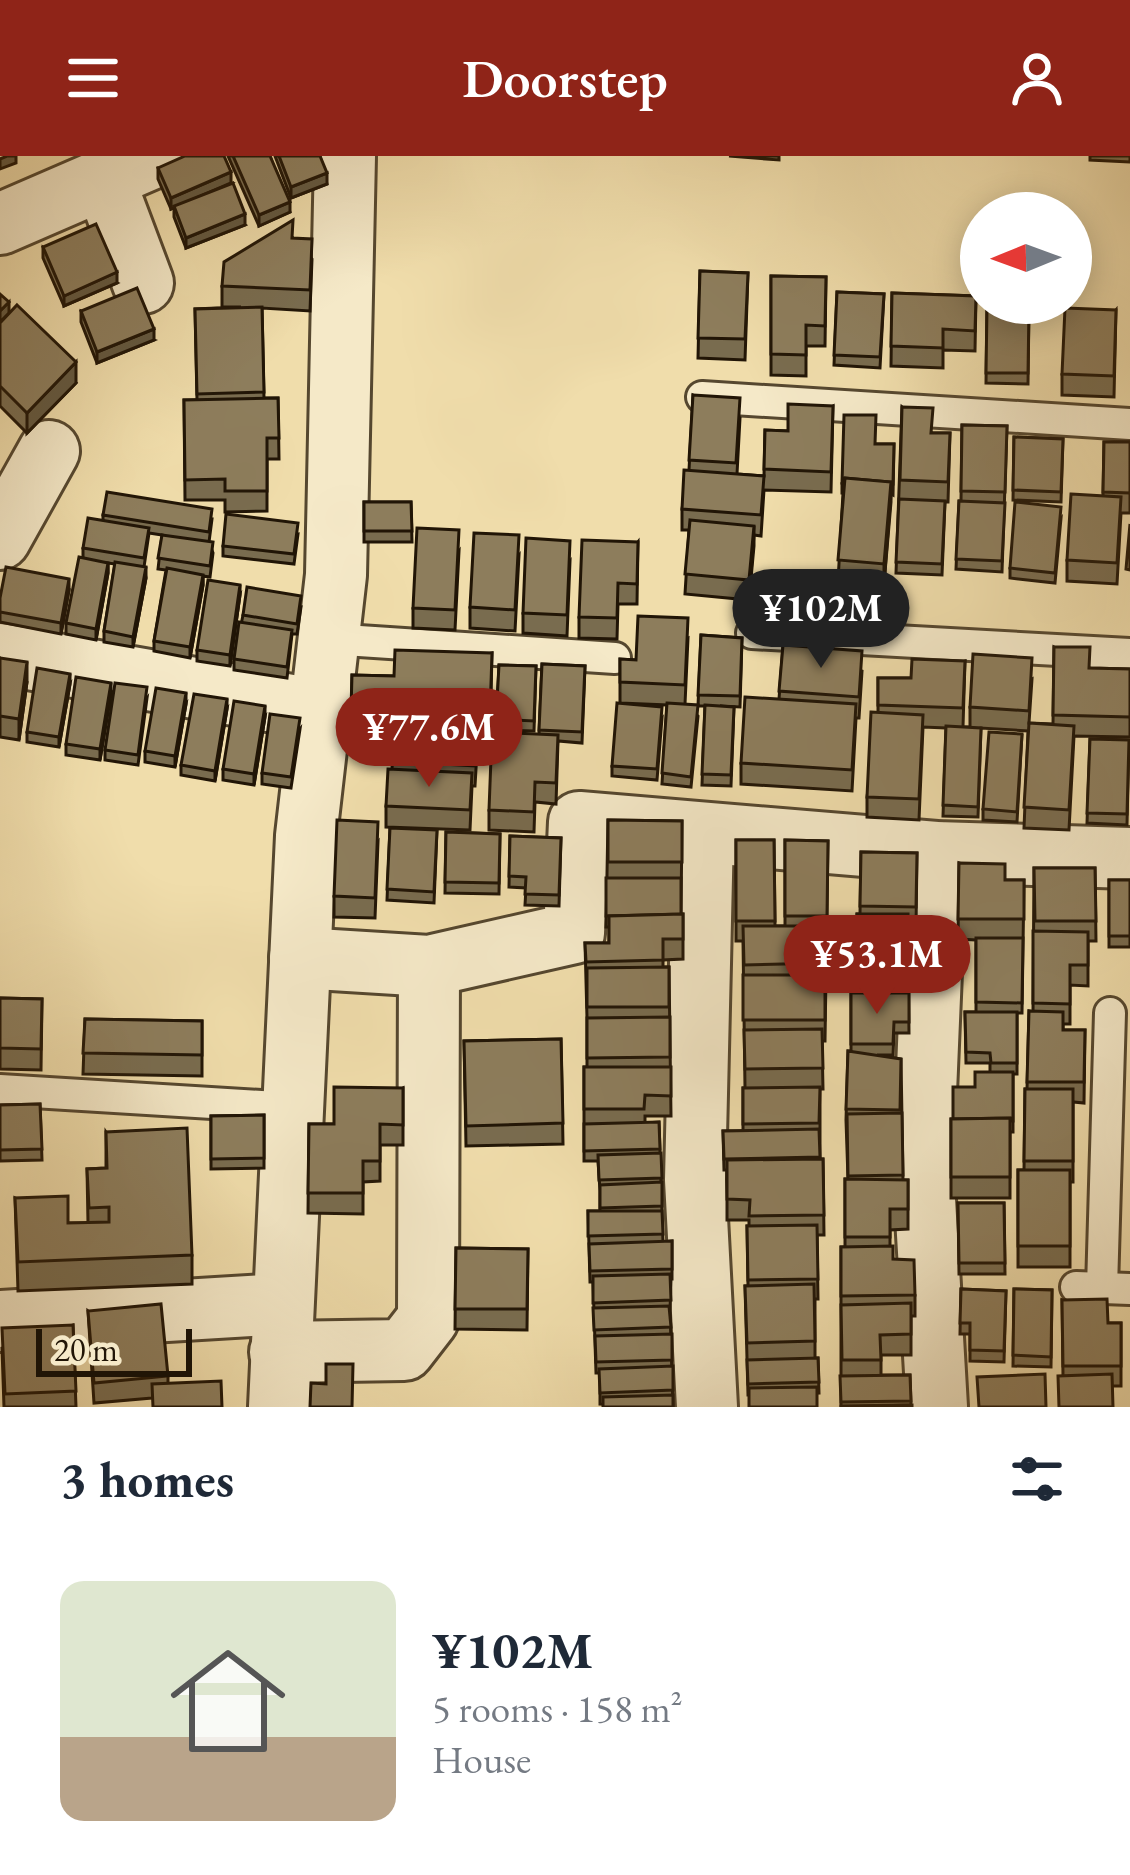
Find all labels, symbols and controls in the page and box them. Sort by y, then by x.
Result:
text: Doorstep [462,43,668,113]
icon: menu [60,45,126,111]
icon: person [1004,45,1070,111]
north arrow [960,192,1092,324]
map controls [960,192,1092,324]
pin: ¥102M [737,569,905,671]
text: ¥102M [759,582,883,633]
pin: ¥77.6M [331,688,527,790]
text: ¥77.6M [363,701,495,752]
pin: ¥53.1M [779,915,975,1017]
text: ¥53.1M [811,928,943,979]
scale bar [36,1323,192,1376]
text: 20 m [54,1328,118,1371]
text: 3 homes [60,1446,234,1512]
icon: filters [1004,1446,1070,1512]
text: ¥102M [432,1617,593,1683]
icon: home [156,1629,300,1773]
text: 5 rooms · 158 m² [432,1683,683,1734]
text: House [432,1734,531,1785]

